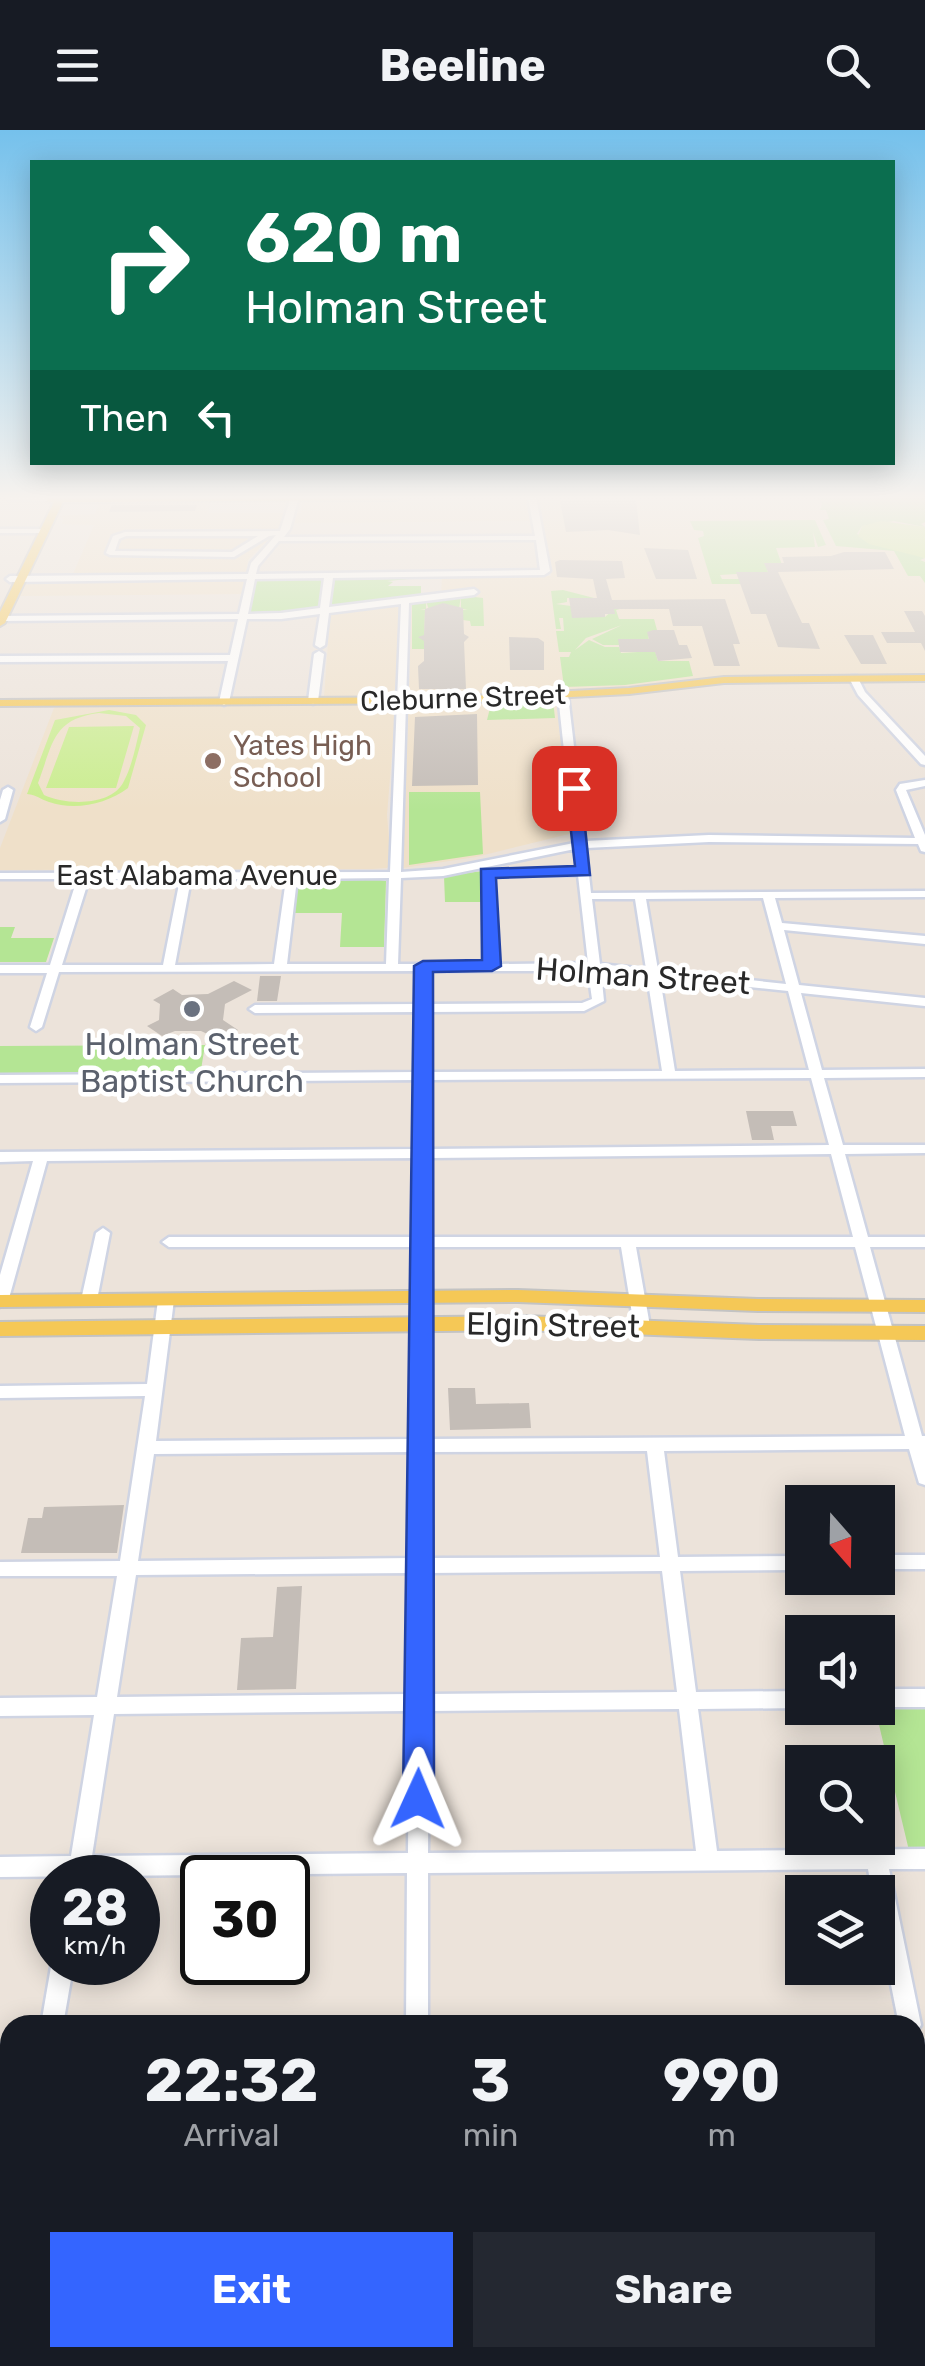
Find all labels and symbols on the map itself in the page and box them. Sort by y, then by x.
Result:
street label: Cleburne Street [360,678,566,718]
place label: Yates High School [233,729,372,794]
pin [532,746,617,831]
marker: Yates High School [202,750,224,772]
street label: East Alabama Avenue [56,859,338,892]
street label: Holman Street [535,950,751,1002]
marker: Holman Street Baptist Church [181,998,203,1020]
place label: Holman Street Baptist Church [80,1025,304,1100]
street label: Elgin Street [466,1304,640,1346]
north arrow [785,1485,895,1595]
position arrow [366,1747,470,1851]
speed limit sign: 30 [180,1855,310,1985]

